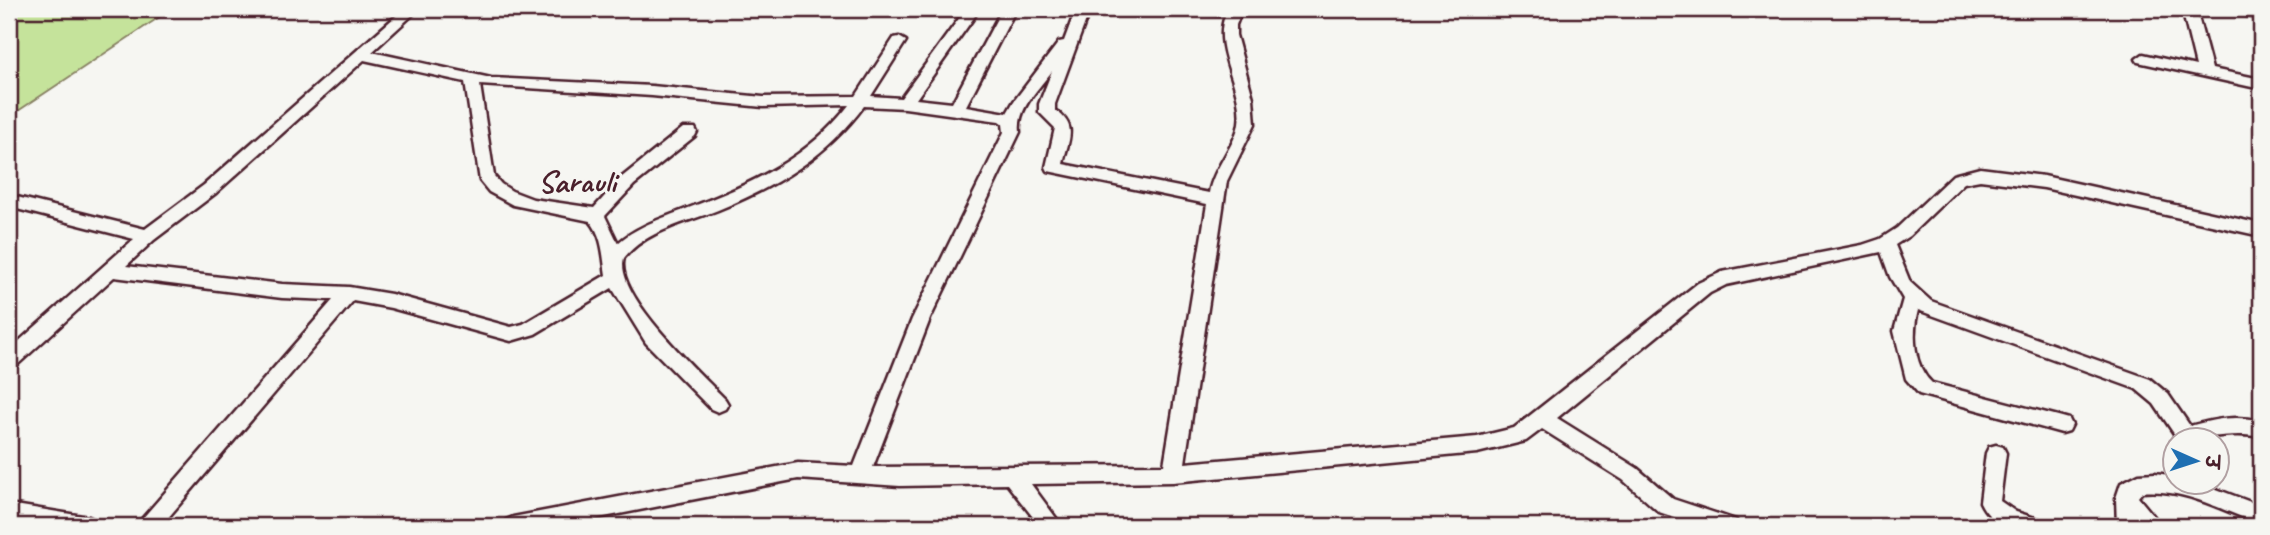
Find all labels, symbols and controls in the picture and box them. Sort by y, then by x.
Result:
district label: Sarauli [538,161,620,202]
north arrow [2162,426,2232,496]
text: उ [2200,453,2224,471]

